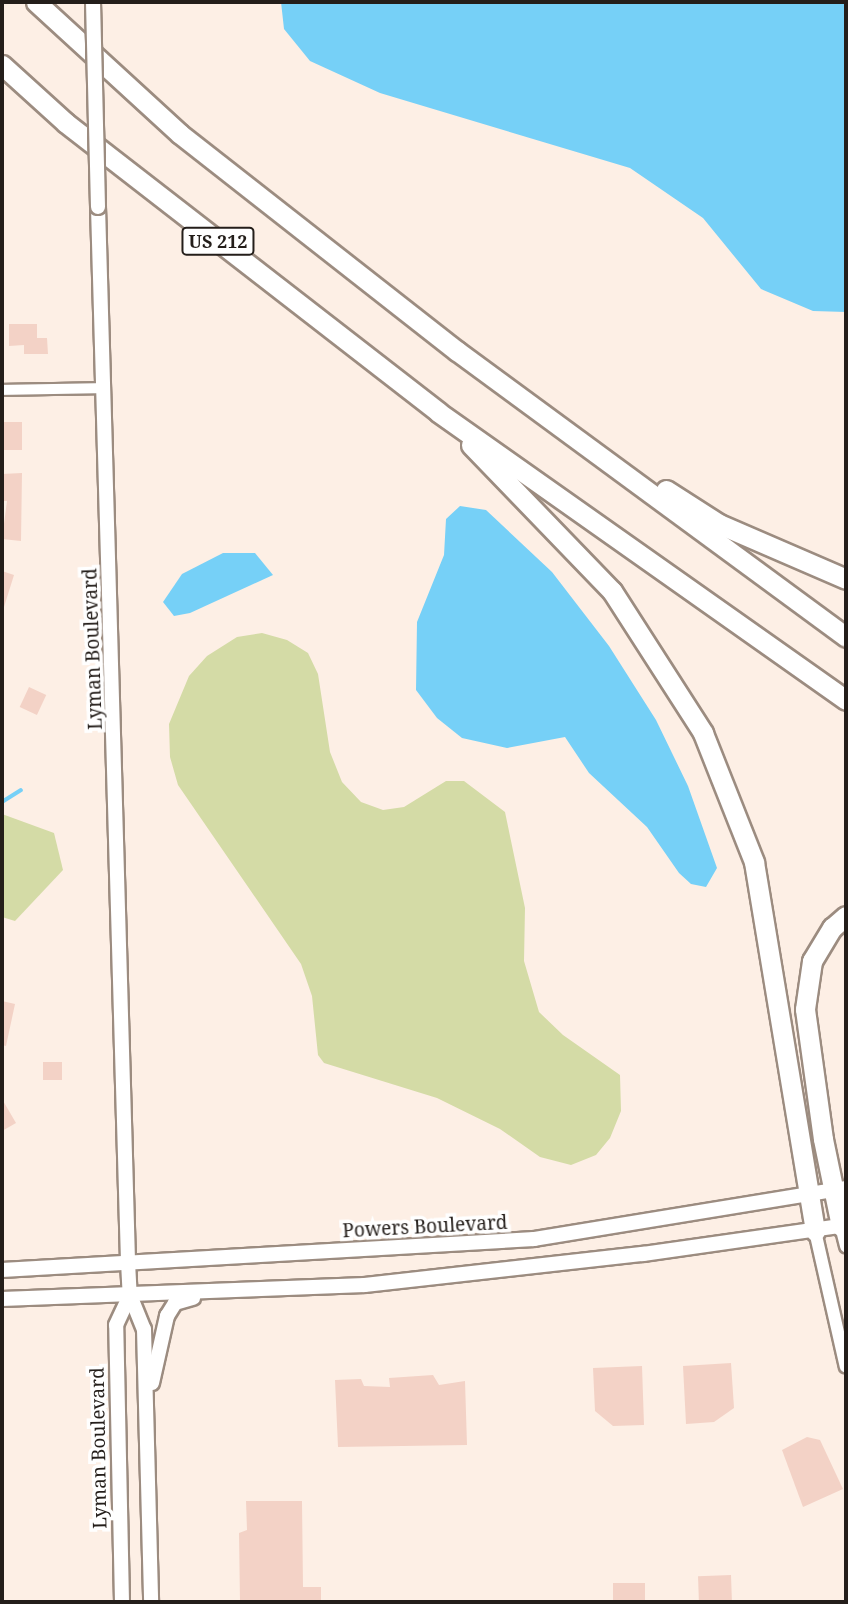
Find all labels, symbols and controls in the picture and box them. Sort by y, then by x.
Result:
road number: US 212 [181,227,255,256]
street label: Lyman Boulevard [79,568,107,730]
street label: Powers Boulevard [342,1211,508,1243]
street label: Lyman Boulevard [86,1367,112,1529]

